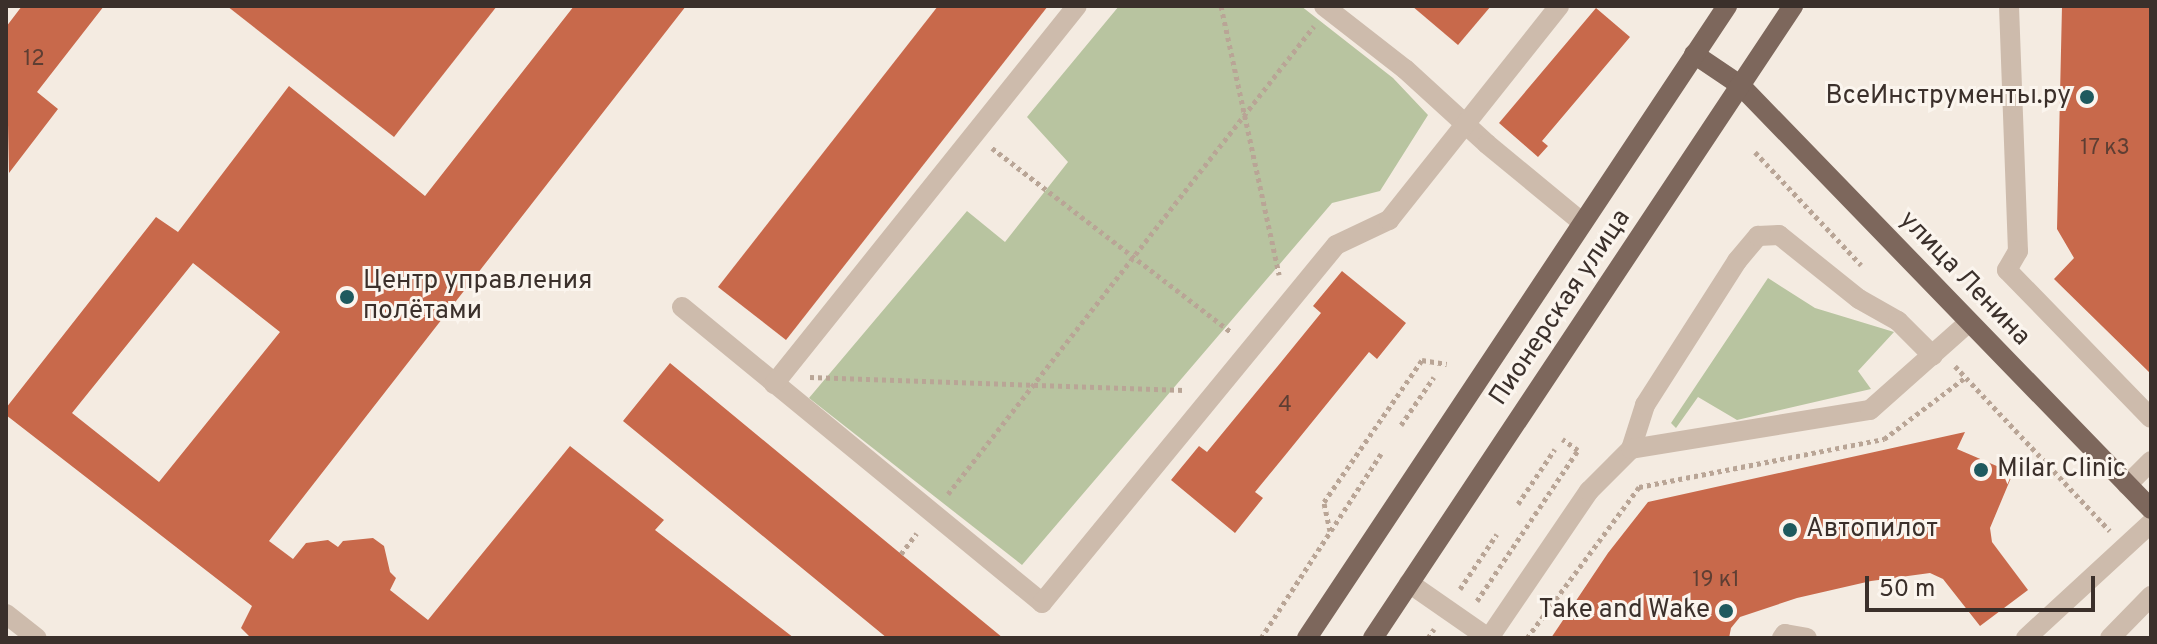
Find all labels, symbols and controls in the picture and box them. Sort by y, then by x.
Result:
house number: 12 [23,47,45,73]
place label: ВсеИнструменты.ру [1826,81,2071,113]
marker: ВсеИнструменты.ру [2078,88,2096,106]
house number: 17 к3 [2080,136,2130,162]
street label: Пионерская улица [1484,204,1638,412]
street label: улица Ленина [1892,205,2036,353]
place label: Центр управления полётами [363,266,592,328]
marker: Центр управления полётами [338,288,356,306]
house number: 4 [1278,393,1292,419]
place label: Milar Clinic [1997,454,2126,486]
marker: Milar Clinic [1972,461,1990,479]
place label: Автопилот [1806,514,1938,546]
marker: Автопилот [1781,521,1799,539]
scale bar [1869,560,2099,610]
house number: 19 к1 [1692,568,1740,594]
text: 50 m [1879,575,1935,605]
place label: Take and Wake [1538,595,1710,627]
marker: Take and Wake [1717,602,1735,620]

